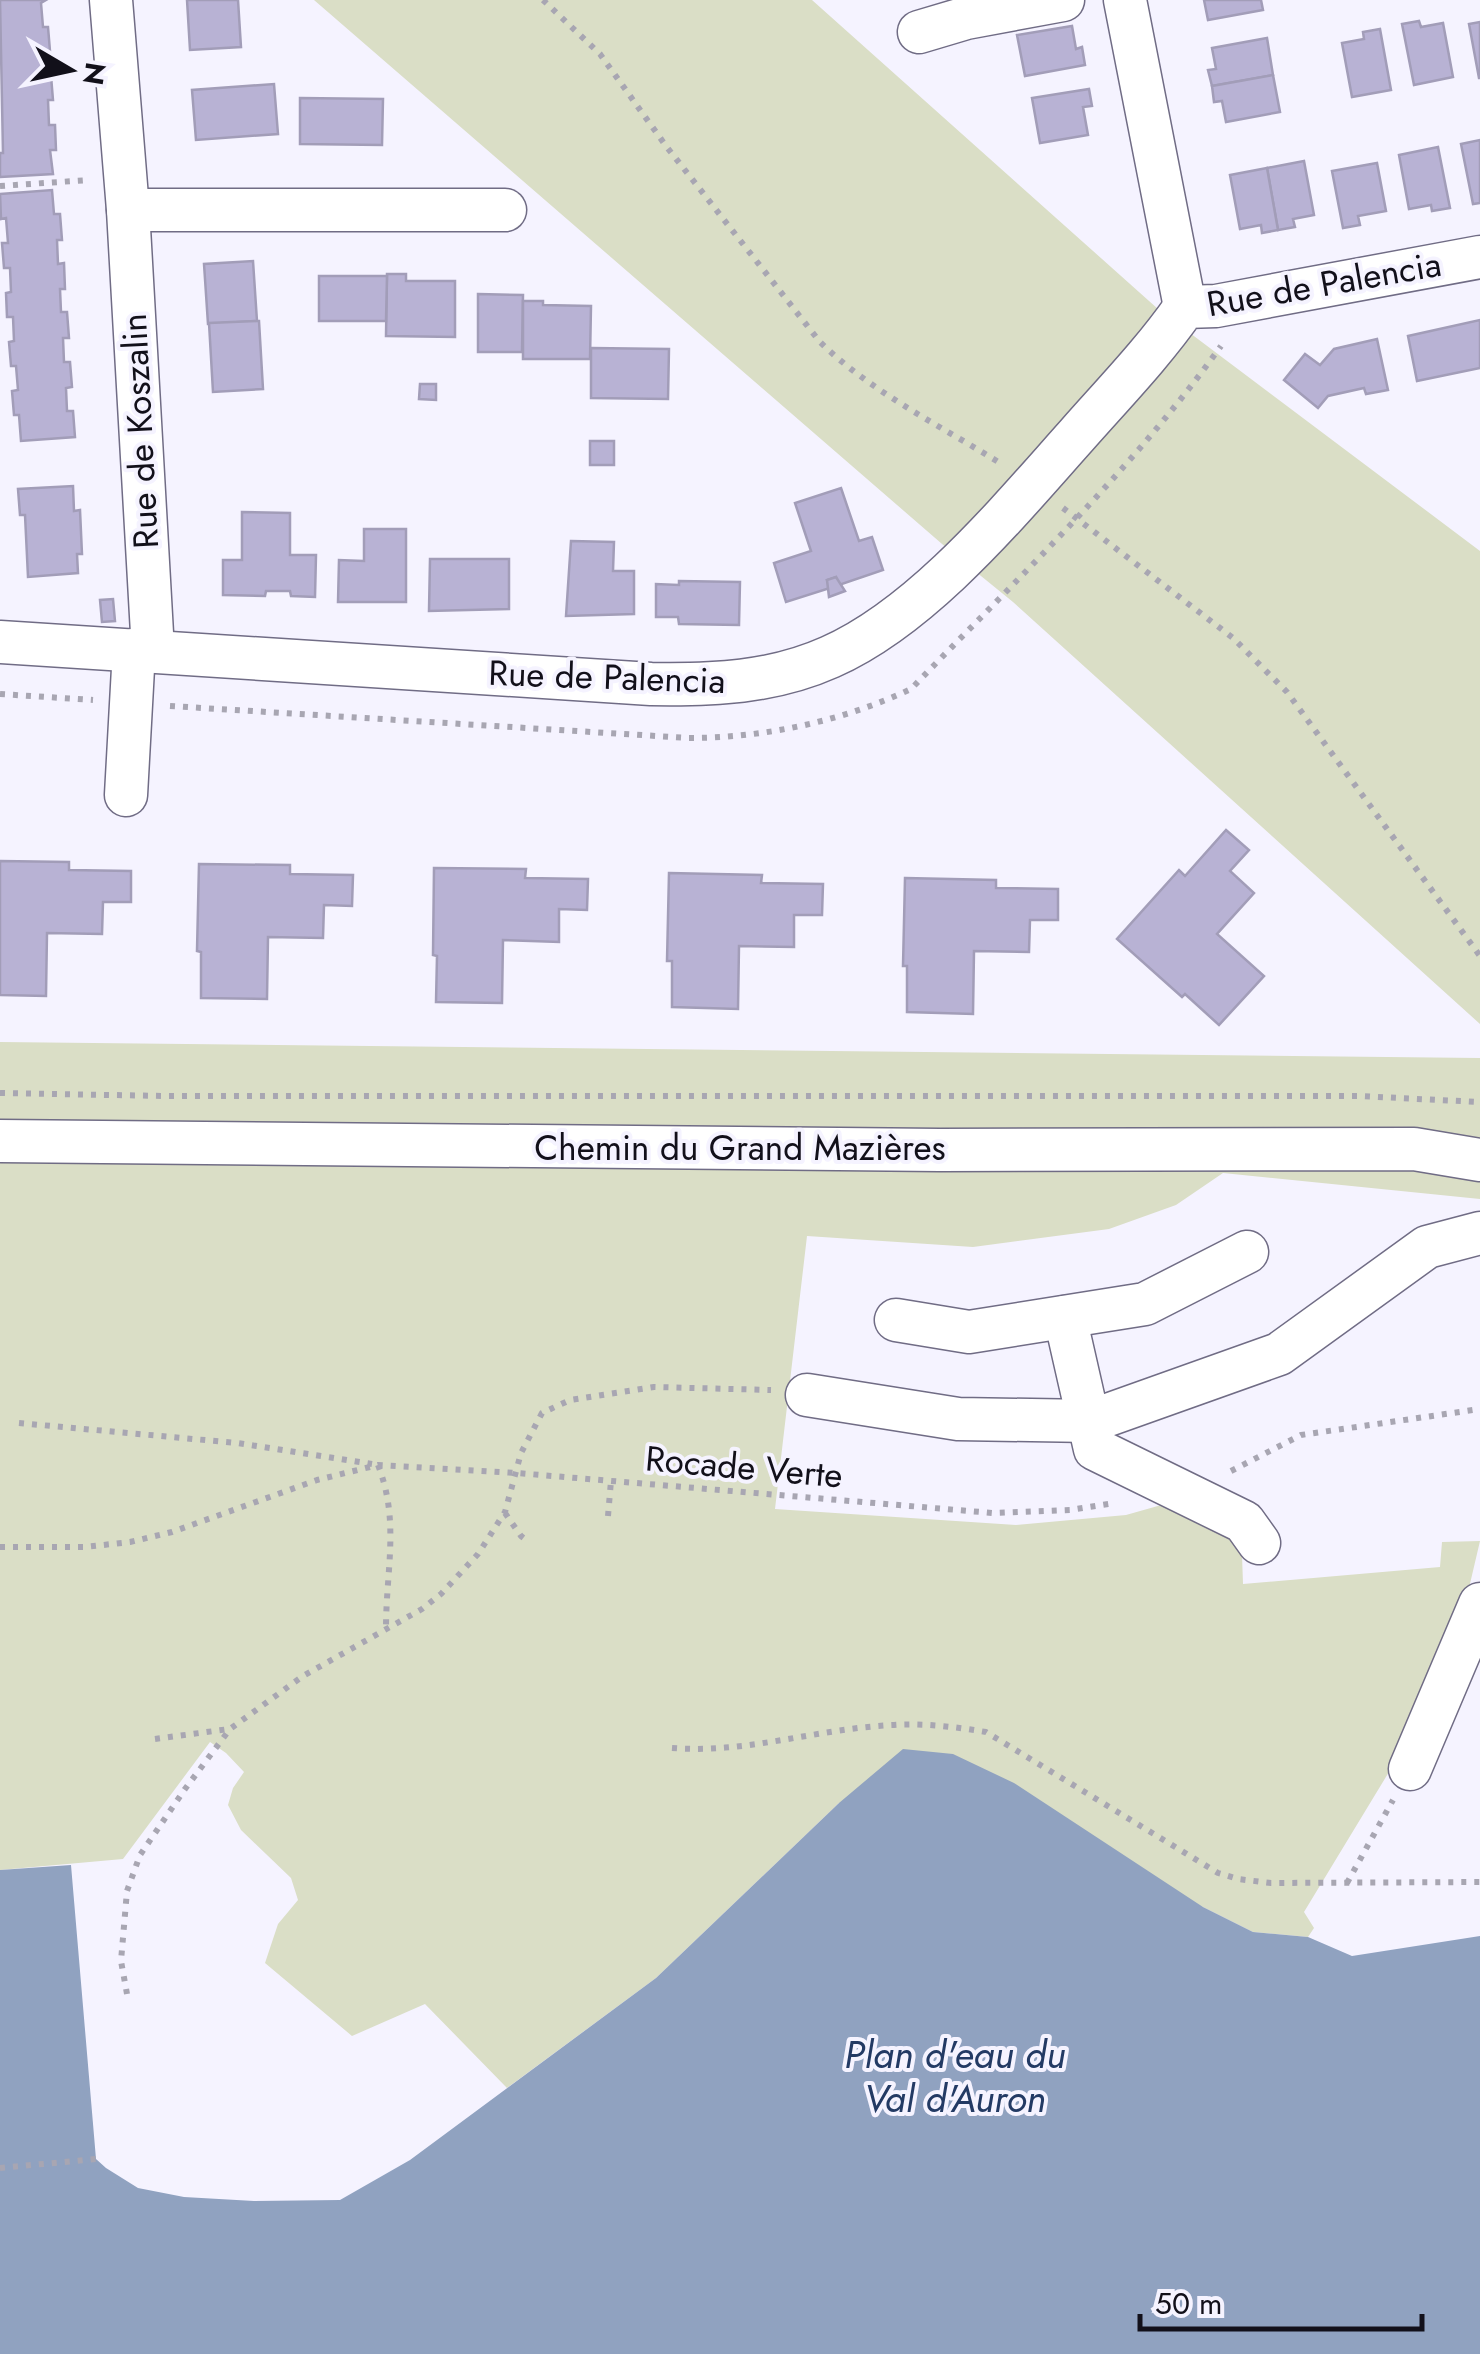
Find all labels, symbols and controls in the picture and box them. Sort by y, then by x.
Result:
north arrow [20,20,120,120]
text: N [72,60,116,88]
street label: Rue de Palencia [1203,239,1445,329]
street label: Rue de Koszalin [109,312,171,550]
street label: Rue de Palencia [488,648,726,706]
street label: Chemin du Grand Mazières [534,1123,946,1173]
street label: Rocade Verte [643,1433,845,1501]
water label: Plan d'eau du Val d'Auron [844,2027,1066,2126]
scale bar [1140,2269,1422,2331]
text: 50 m [1155,2282,1222,2325]

